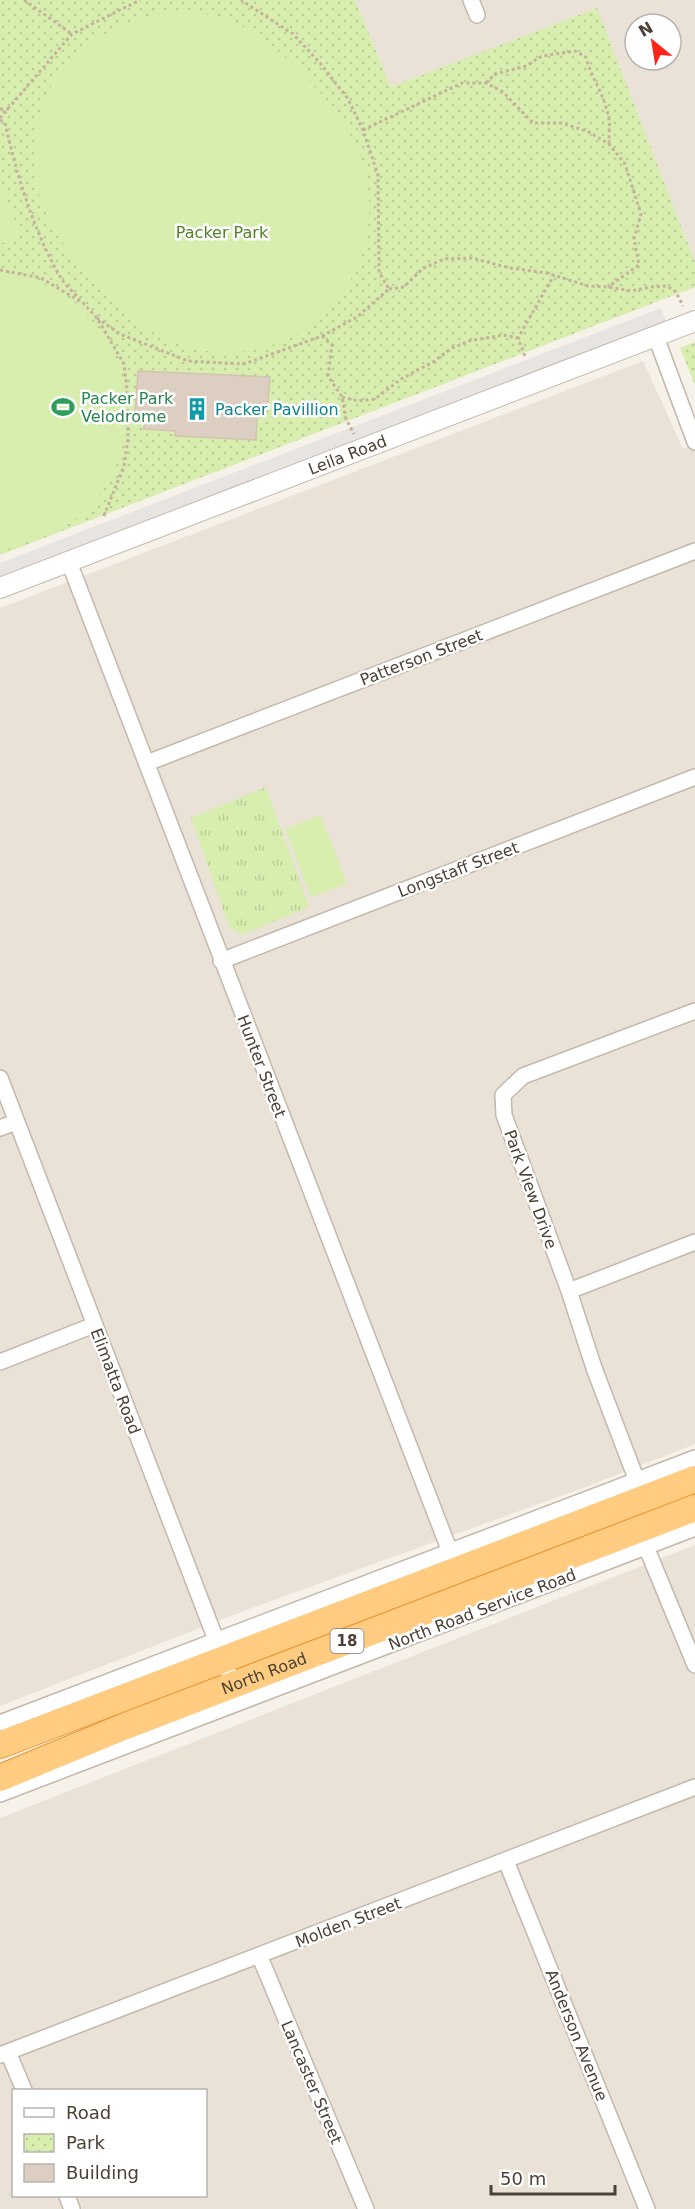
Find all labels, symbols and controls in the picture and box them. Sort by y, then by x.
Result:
north arrow [623,12,683,72]
text: N [635,18,656,41]
park label: Packer Park [176,223,269,242]
place label: Packer Park Velodrome [81,389,174,426]
sports icon: Packer Park Velodrome [50,394,76,420]
building icon: Packer Pavillion [184,396,210,422]
place label: Packer Pavillion [215,400,339,419]
street label: Leila Road [306,431,389,479]
street label: Patterson Street [357,625,485,690]
street label: Longstaff Street [395,838,521,901]
street label: Hunter Street [233,1012,290,1120]
street label: Park View Drive [500,1127,561,1251]
street label: Elimatta Road [87,1326,144,1437]
street label: North Road Service Road [386,1565,579,1654]
road number: 18 [330,1629,364,1653]
street label: North Road [219,1649,309,1698]
street label: Molden Street [293,1894,404,1951]
street label: Anderson Avenue [541,1967,612,2104]
street label: Lancaster Street [277,2018,346,2147]
legend [12,2089,207,2197]
text: Road [66,2102,111,2123]
text: Park [66,2132,105,2153]
scale bar [491,2158,616,2196]
text: Building [66,2162,139,2183]
text: 50 m [500,2168,546,2189]

